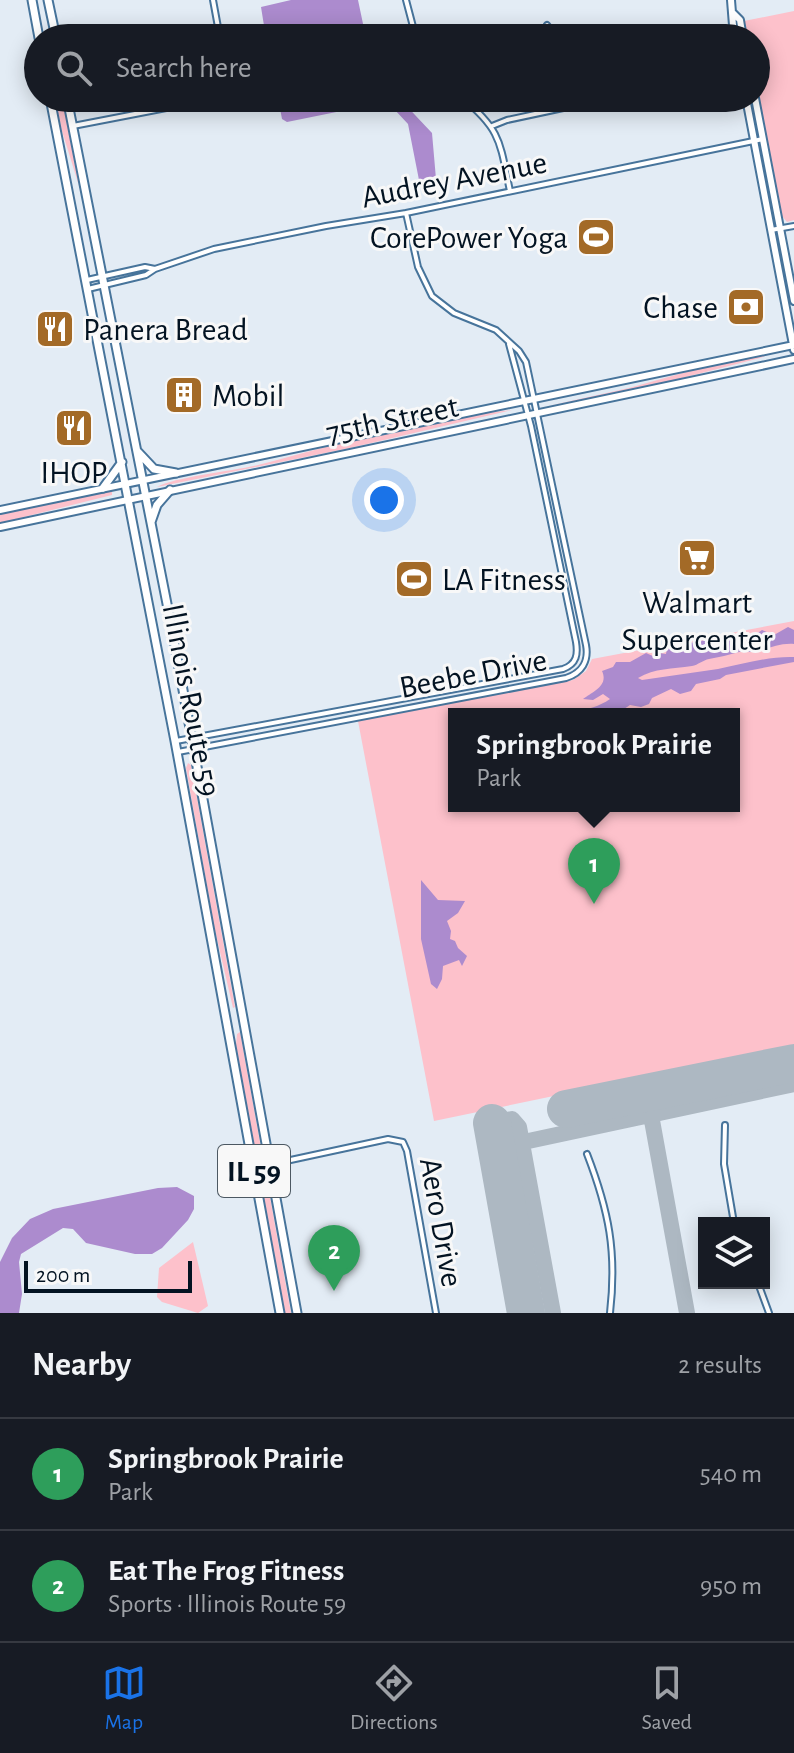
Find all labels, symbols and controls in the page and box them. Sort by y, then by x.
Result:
search box [24,24,770,112]
icon: search [52,46,96,90]
text: Search here [116,53,252,83]
street label: Audrey Avenue [359,146,550,214]
sports icon: CorePower Yoga [575,216,617,258]
place label: CorePower Yoga [370,222,568,254]
bank icon: Chase [725,286,767,328]
place label: Chase [643,292,718,324]
restaurant icon: Panera Bread [34,308,76,350]
place label: Panera Bread [83,314,248,346]
building icon: Mobil [163,374,205,416]
place label: Mobil [212,380,284,412]
street label: 75th Street [323,390,461,450]
restaurant icon: IHOP [53,407,95,449]
place label: IHOP [41,457,107,489]
your location [364,480,404,520]
supermarket icon: Walmart Supercenter [676,537,718,579]
sports icon: LA Fitness [393,558,435,600]
place label: LA Fitness [442,564,566,596]
place label: Walmart Supercenter [621,587,773,656]
street label: Illinois Route 59 [157,601,225,799]
street label: Beebe Drive [397,644,550,704]
popup [448,708,740,812]
text: Springbrook Prairie [476,730,712,760]
text: Park [476,765,521,791]
pin: 1 [568,838,620,904]
road number: IL 59 [218,1145,290,1197]
street label: Aero Drive [414,1155,468,1289]
map controls [698,1217,770,1289]
button: layers [698,1217,770,1289]
pin: 2 [308,1225,360,1291]
scale bar [24,1257,192,1293]
text: 200 m [36,1264,90,1286]
text: Nearby [32,1348,131,1382]
text: 2 results [678,1352,762,1378]
text: Springbrook Prairie [108,1444,344,1474]
text: 1 [53,1461,63,1487]
text: 540 m [700,1461,762,1487]
text: Park [108,1479,153,1505]
text: Eat The Frog Fitness [108,1556,344,1586]
text: 2 [52,1573,64,1599]
text: 950 m [700,1573,762,1599]
text: Sports · Illinois Route 59 [108,1591,346,1617]
tab: Map [102,1661,146,1735]
tab: Directions [350,1661,438,1735]
tab: Saved [642,1661,692,1735]

